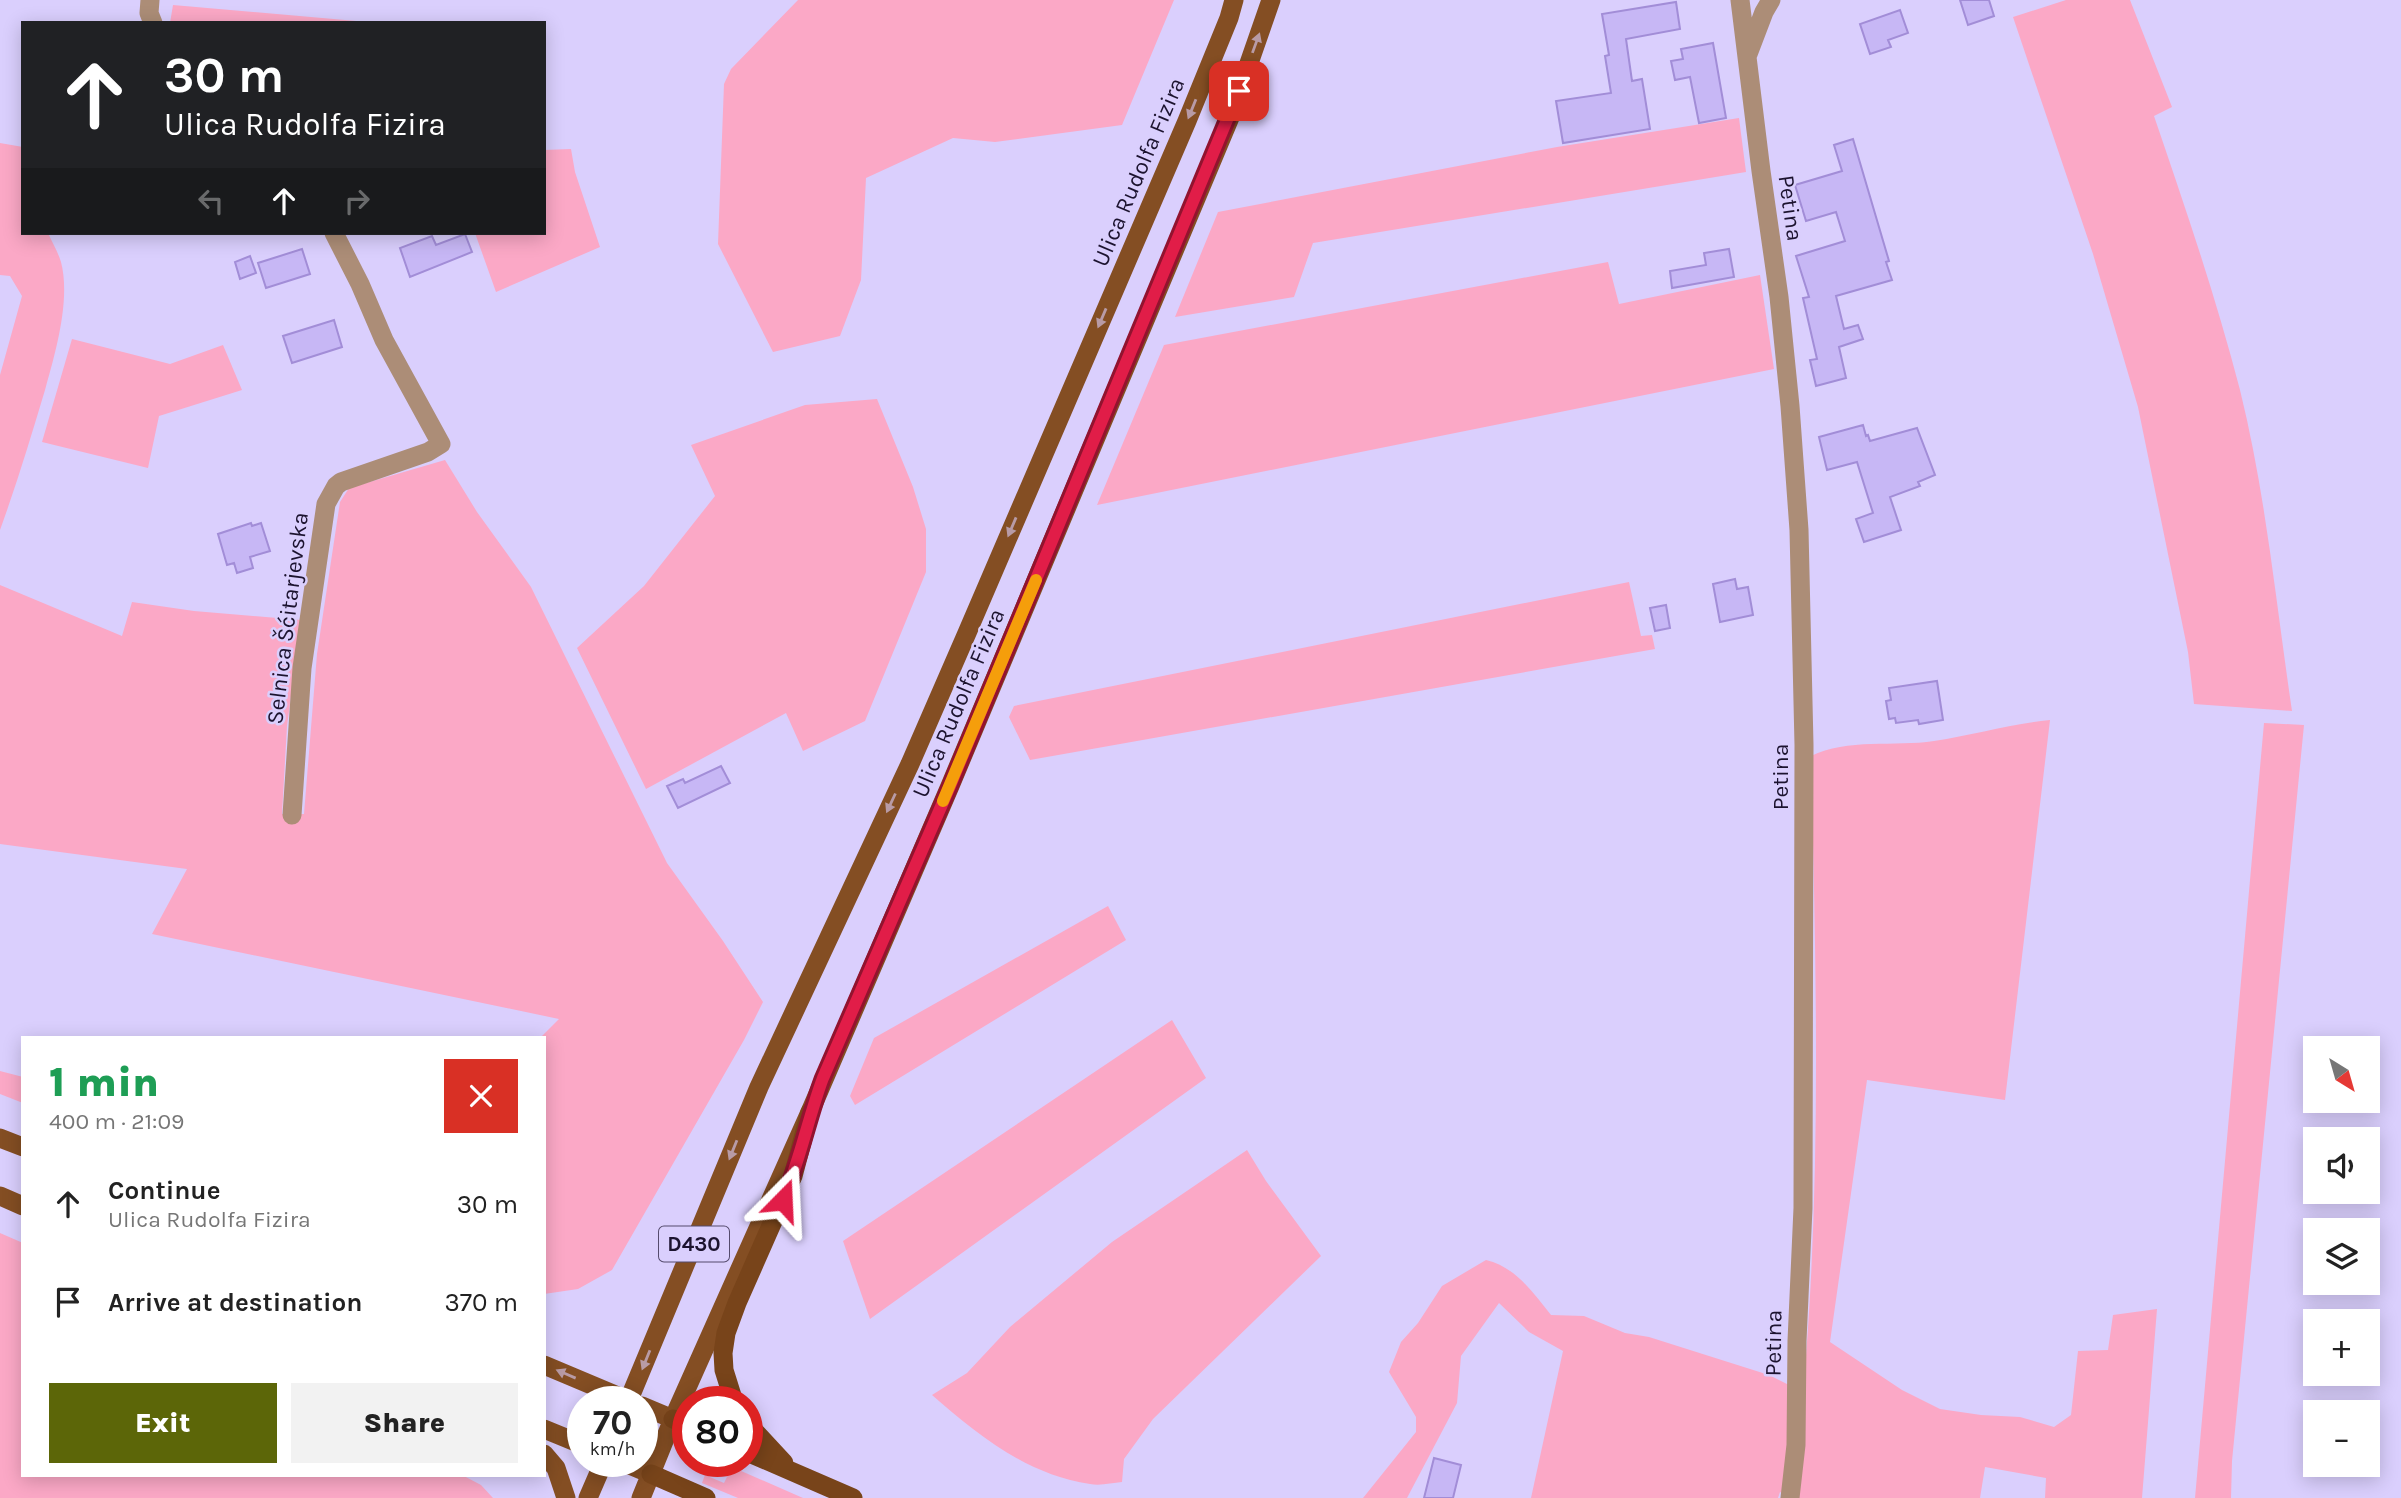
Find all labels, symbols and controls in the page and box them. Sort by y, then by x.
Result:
one-way arrow [1251,33,1262,54]
text: 30 m [164,47,284,104]
icon: ahead [49,49,140,140]
pin [1209,61,1269,121]
icon: arrive [1220,72,1258,110]
street label: Ulica Rudolfa Fizira [1086,74,1190,271]
one-way arrow [1186,99,1197,120]
text: Ulica Rudolfa Fizira [164,106,446,143]
street label: Petina [1773,173,1809,243]
icon: left [192,182,230,220]
icon: ahead [265,182,303,220]
icon: right [338,182,376,220]
one-way arrow [1096,308,1107,329]
street label: Selnica Šćitarjevska [261,511,314,726]
one-way arrow [1006,517,1017,538]
street label: Ulica Rudolfa Fizira [906,605,1010,802]
street label: Petina [1767,744,1794,810]
one-way arrow [886,793,897,813]
north arrow [2303,1036,2380,1113]
map controls [2303,1036,2380,1477]
text: 1 min [49,1057,159,1107]
button: close [444,1059,518,1133]
text: 400 m · 21:09 [49,1108,184,1135]
button: sound [2303,1127,2380,1204]
one-way arrow [727,1140,738,1161]
position arrow [746,1163,820,1237]
text: Continue [108,1175,220,1206]
icon: ahead [49,1185,87,1223]
text: 30 m [457,1189,518,1220]
text: Ulica Rudolfa Fizira [108,1206,311,1233]
button: layers [2303,1218,2380,1295]
road number: D430 [659,1226,729,1262]
icon: arrive [49,1283,87,1321]
text: Arrive at destination [108,1287,362,1318]
text: 370 m [445,1287,518,1318]
street label: Petina [1759,1309,1788,1377]
button: + [2303,1309,2380,1386]
one-way arrow [640,1350,651,1371]
one-way arrow [555,1368,576,1379]
button: Exit [49,1383,277,1463]
button: Share [291,1383,518,1463]
speed limit sign: 80 [672,1386,763,1477]
button: − [2303,1400,2380,1477]
text: 70 [593,1402,632,1443]
text: km/h [590,1438,635,1460]

